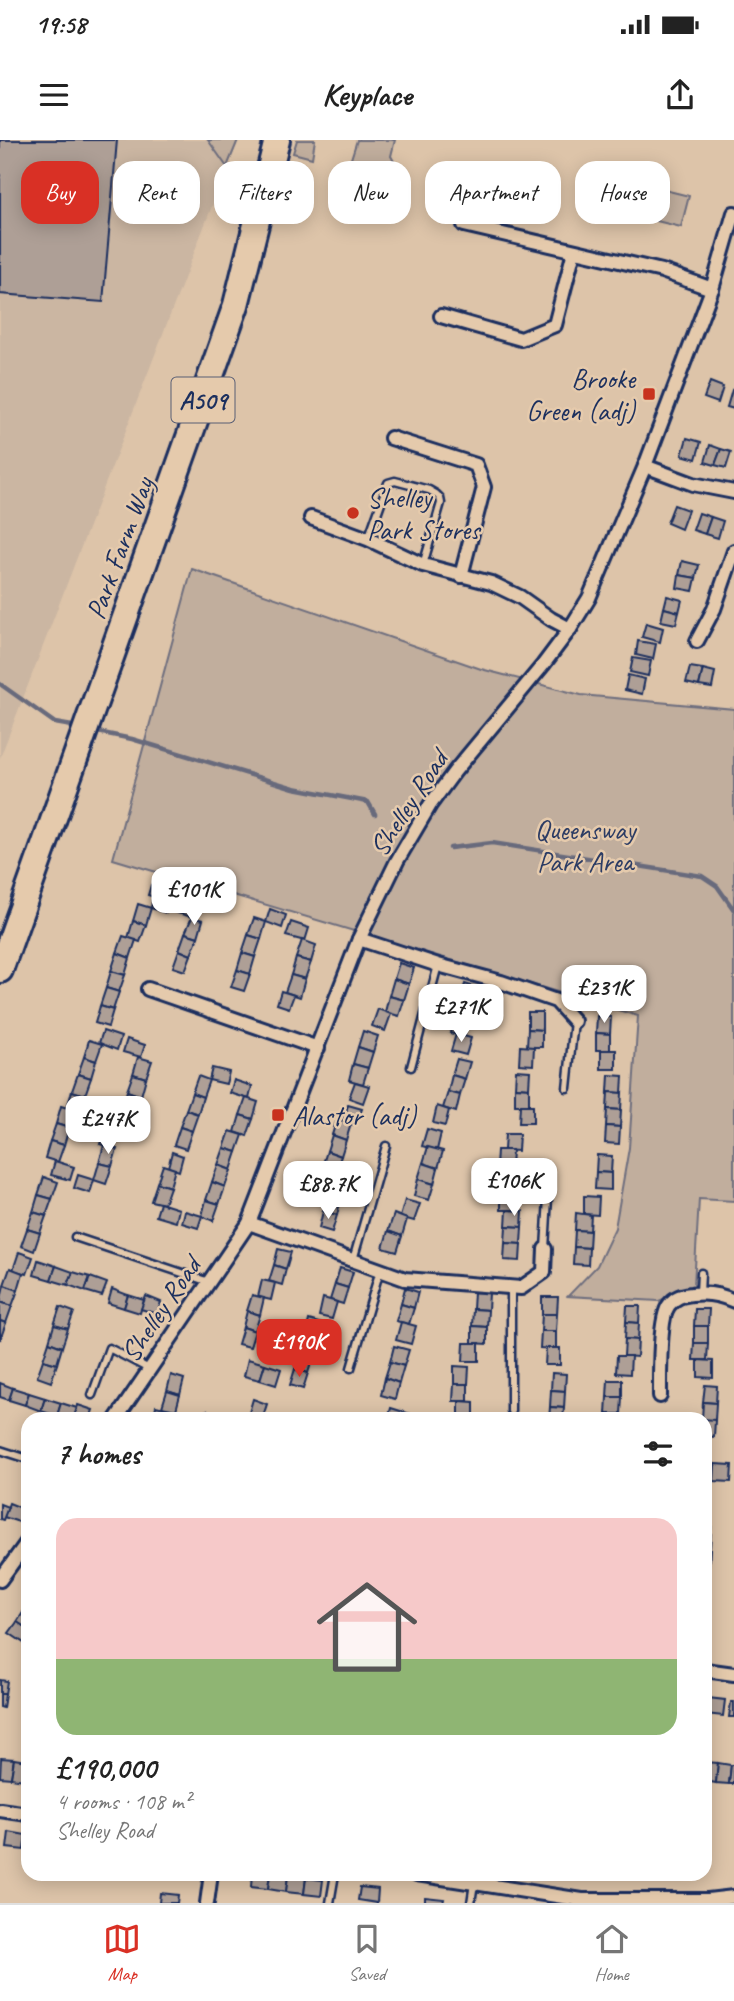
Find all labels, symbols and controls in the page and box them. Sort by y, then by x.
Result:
text: 19:58 [35,8,86,41]
text: Keyplace [322,74,412,115]
icon: menu [35,76,73,114]
icon: share [661,76,699,114]
chip: Buy [21,161,99,224]
chip: Rent [113,161,200,224]
chip: Filters [214,161,314,224]
chip: New [328,161,411,224]
chip: Apartment [425,161,561,224]
chip: House [575,161,670,224]
place label: Brooke Green (adj) [526,361,637,428]
road number: A509 [172,378,234,422]
marker: Brooke Green (adj) [641,386,657,402]
street label: Park Farm Way [78,470,162,624]
place label: Shelley Park Stores [367,480,482,547]
marker: Shelley Park Stores [345,505,361,521]
street label: Shelley Road [361,740,458,863]
park label: Queensway Park Area [535,812,638,879]
pin: £101K [145,868,243,927]
text: £101K [167,875,221,904]
pin: £231K [555,966,653,1025]
text: £231K [577,973,631,1002]
pin: £271K [412,984,510,1044]
text: £271K [435,992,488,1021]
pin: £247K [59,1096,157,1156]
place label: Alastor (adj) [292,1098,418,1133]
text: £247K [82,1104,135,1133]
marker: Alastor (adj) [270,1107,286,1123]
pin: £106K [465,1158,563,1218]
pin: £88.7K [271,1161,385,1221]
text: £106K [487,1166,541,1195]
text: £88.7K [299,1169,357,1198]
street label: Shelley Road [113,1247,210,1368]
pin: £190K [250,1320,348,1379]
text: £190K [273,1327,325,1356]
text: 7 homes [56,1435,141,1473]
icon: filters [639,1435,677,1473]
icon: home [304,1564,430,1690]
text: £190,000 [56,1749,156,1787]
text: 4 rooms · 108 m² [56,1787,191,1816]
text: Shelley Road [56,1816,154,1845]
tab: Map [103,1920,141,1986]
tab: Saved [348,1920,386,1986]
tab: Home [593,1920,631,1986]

